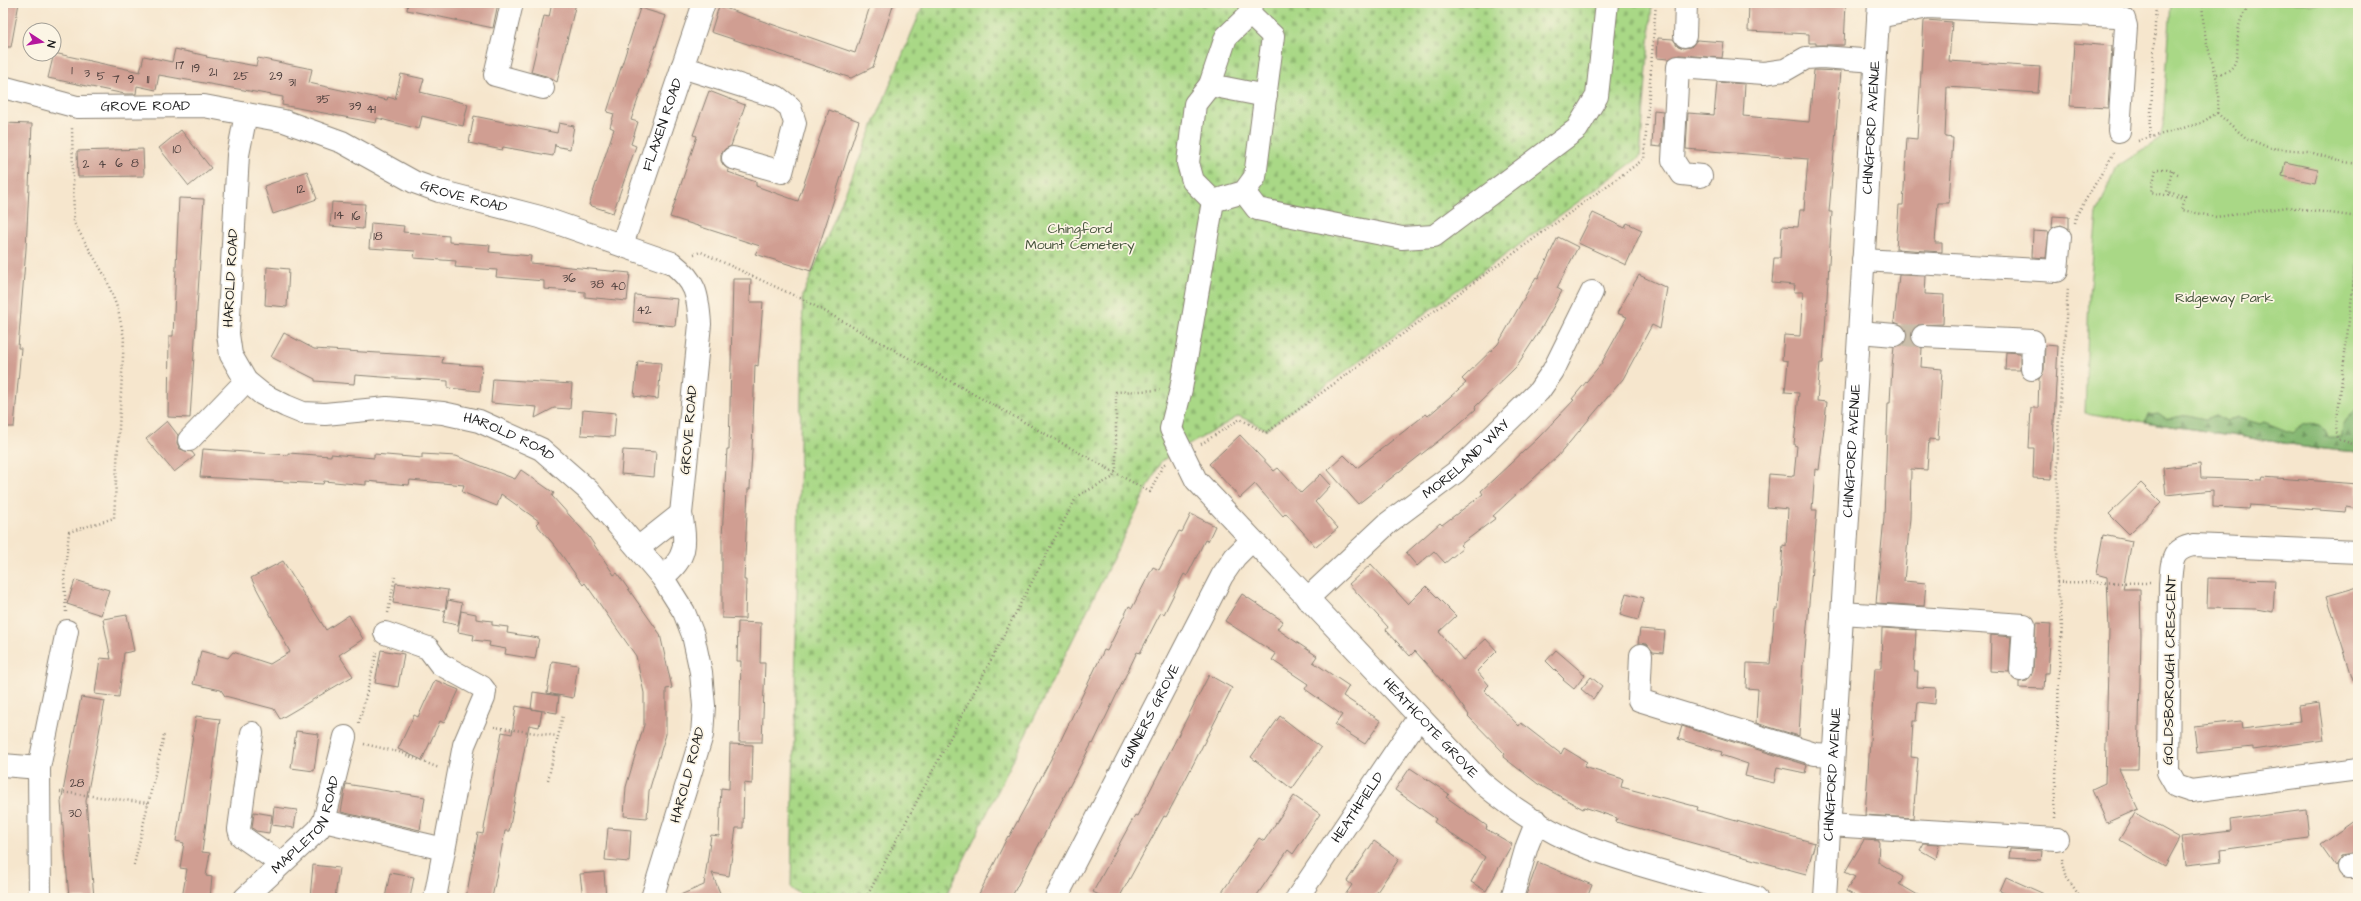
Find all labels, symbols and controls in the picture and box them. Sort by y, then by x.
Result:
north arrow [22,22,62,62]
text: N [43,39,59,49]
house number: 17 [176,57,185,74]
street label: CHINGFORD AVENUE [1857,59,1886,195]
house number: 19 [192,60,200,77]
house number: 1 [71,62,73,79]
house number: 21 [209,64,218,81]
house number: 3 [84,65,90,82]
house number: 5 [97,68,106,85]
house number: 25 [233,68,249,85]
house number: 29 [269,68,283,85]
house number: 7 [112,71,120,88]
house number: 9 [128,71,135,88]
house number: 11 [146,71,150,88]
house number: 31 [288,74,296,91]
street label: FLAXEN ROAD [638,76,688,174]
house number: 35 [316,91,331,108]
street label: GROVE ROAD [101,96,190,117]
house number: 39 [349,98,362,115]
house number: 41 [366,101,376,118]
house number: 10 [172,141,182,158]
house number: 6 [115,155,123,172]
house number: 8 [131,155,139,172]
house number: 2 [83,156,90,173]
house number: 4 [98,156,106,173]
street label: GROVE ROAD [417,175,509,218]
house number: 12 [297,181,305,198]
house number: 14 [334,207,344,224]
house number: 16 [351,208,361,225]
park label: Chingford Mount Cemetery [1025,219,1135,255]
street label: HAROLD ROAD [218,228,244,328]
house number: 18 [373,228,383,245]
house number: 36 [562,270,576,287]
house number: 38 [590,276,604,293]
house number: 40 [610,278,626,295]
park label: Ridgeway Park [2175,288,2273,308]
house number: 42 [636,302,652,319]
street label: CHINGFORD AVENUE [1838,383,1866,518]
street label: GROVE ROAD [675,385,703,475]
street label: HAROLD ROAD [461,408,559,466]
street label: MORELAND WAY [1418,415,1514,504]
street label: GOLDSBOROUGH CRESCENT [2158,575,2182,765]
street label: GUNNERS GROVE [1115,660,1185,771]
street label: HEATHCOTE GROVE [1378,674,1483,783]
street label: CHINGFORD AVENUE [1818,706,1847,842]
street label: HAROLD ROAD [666,725,710,825]
street label: HEATHFIELD [1327,768,1389,847]
street label: MAPLETON ROAD [267,774,345,879]
house number: 28 [70,775,85,792]
house number: 30 [68,805,82,822]

